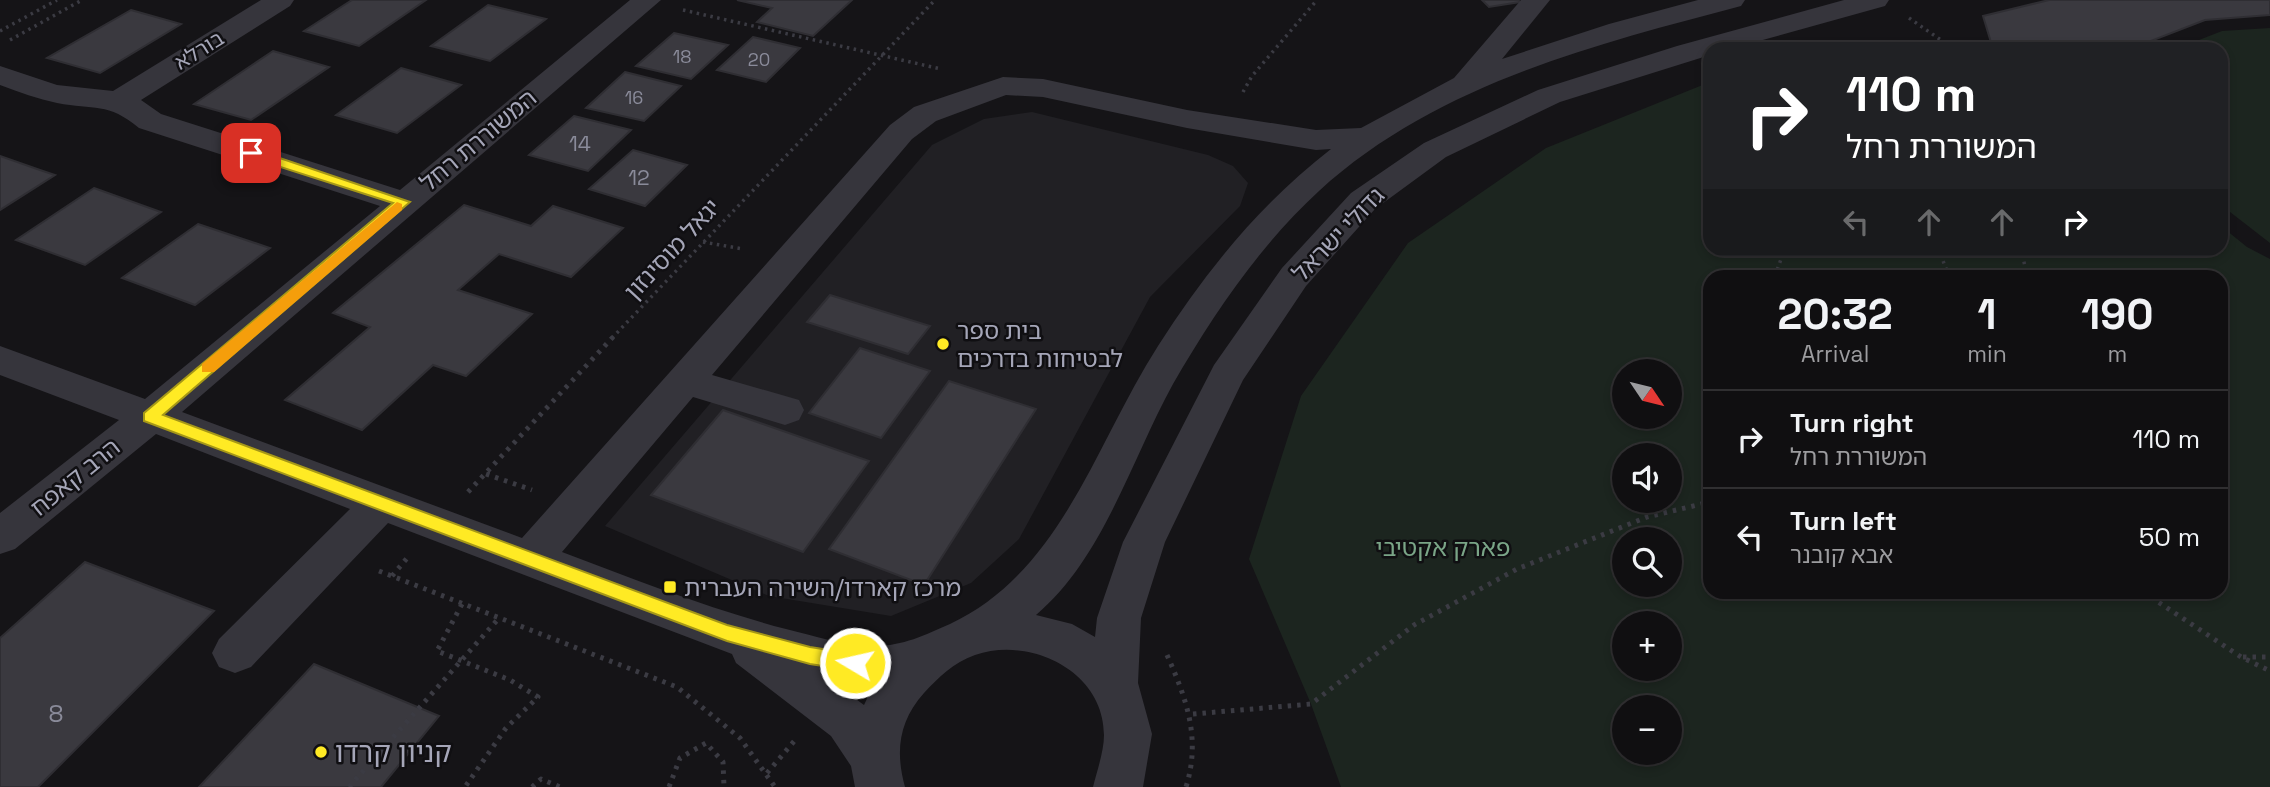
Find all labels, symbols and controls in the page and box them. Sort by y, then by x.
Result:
street label: בורלא [169,24,229,76]
house number: 18 [673,45,691,68]
house number: 20 [748,48,770,71]
text: 110 m [1846,63,1976,125]
icon: right [1731,70,1822,161]
street label: המשוררת רחל [413,82,543,198]
house number: 16 [625,86,643,109]
pin [221,123,281,183]
text: המשוררת רחל [1846,127,2037,167]
house number: 14 [569,130,591,157]
icon: arrive [232,134,270,172]
house number: 12 [628,164,650,191]
street label: גדולי ישראל [1285,180,1391,288]
street label: יגאל מוסינזון [617,192,727,306]
icon: left [1837,203,1875,241]
icon: ahead [1910,203,1948,241]
icon: ahead [1983,203,2021,241]
icon: right [2056,203,2094,241]
text: 20:32 [1778,288,1893,341]
text: 1 [1978,288,1996,341]
text: 190 [2081,288,2153,341]
place label: בית ספר לבטיחות בדרכים [957,315,1123,374]
marker: בית ספר לבטיחות בדרכים [935,336,951,352]
text: Arrival [1801,339,1869,369]
text: min [1967,339,2007,369]
text: m [2107,339,2127,369]
north arrow [1612,359,1682,429]
map controls [1612,359,1682,765]
text: Turn right [1790,406,1914,440]
icon: right [1731,420,1769,458]
text: 110 m [2133,422,2200,456]
street label: הרב קאפח [24,431,126,523]
text: המשוררת רחל [1790,442,1927,472]
button: sound [1612,443,1682,513]
text: Turn left [1790,504,1897,538]
icon: left [1731,518,1769,556]
text: 50 m [2139,520,2200,554]
button: search [1612,527,1682,597]
park label: פארק אקטיבי [1376,532,1510,563]
text: אבא קובנר [1790,540,1893,570]
place label: מרכז קארדו/השירה העברית [684,572,961,603]
marker: מרכז קארדו/השירה העברית [662,579,678,595]
button: + [1612,611,1682,681]
position arrow [818,626,892,700]
button: − [1612,695,1682,765]
house number: 8 [49,698,63,729]
place label: קניון קרדו [335,734,452,770]
marker: קניון קרדו [313,744,329,760]

